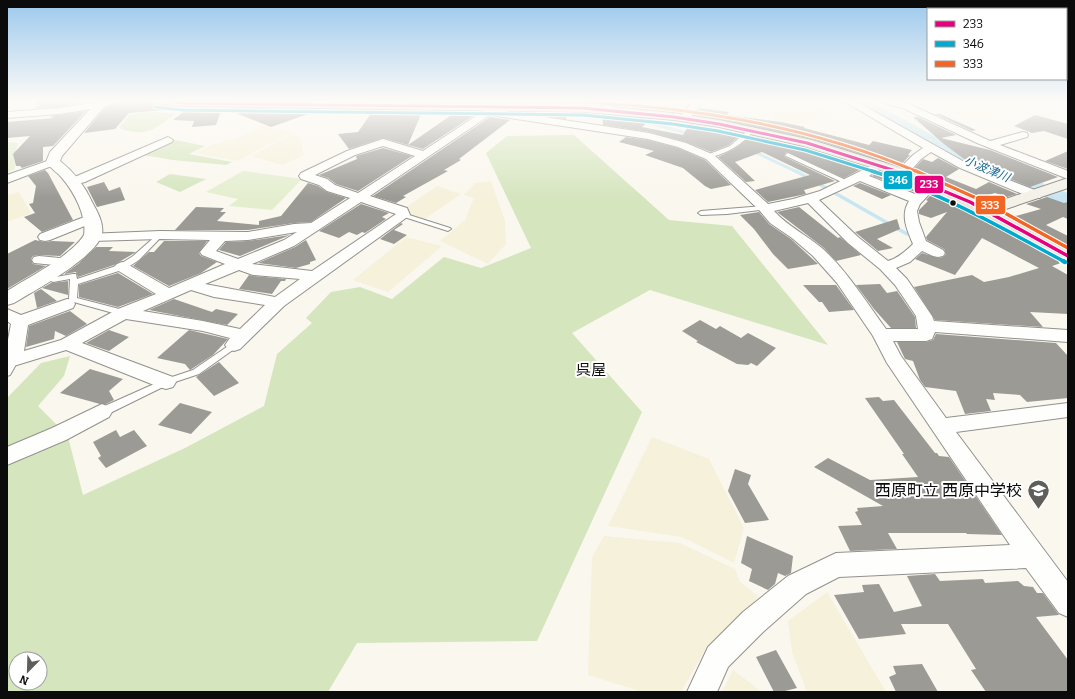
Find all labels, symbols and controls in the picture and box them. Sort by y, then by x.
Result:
legend [927,8,1067,80]
text: 233 [963,17,983,31]
text: 346 [963,37,984,51]
text: 333 [963,57,983,71]
water label: 小波津川 [962,153,1014,186]
line badge: 346 [883,170,913,190]
text: 346 [888,174,908,187]
line badge: 233 [914,175,944,194]
text: 233 [920,178,938,191]
line badge: 333 [975,195,1006,215]
unlabelled marker [948,198,958,208]
text: 333 [981,199,999,212]
district label: 呉屋 [576,361,606,379]
school or university icon: 西原町立 西原中学校 [1025,477,1051,510]
place label: 西原町立 西原中学校 [875,481,1022,500]
north arrow [8,651,48,691]
text: N [17,672,31,687]

